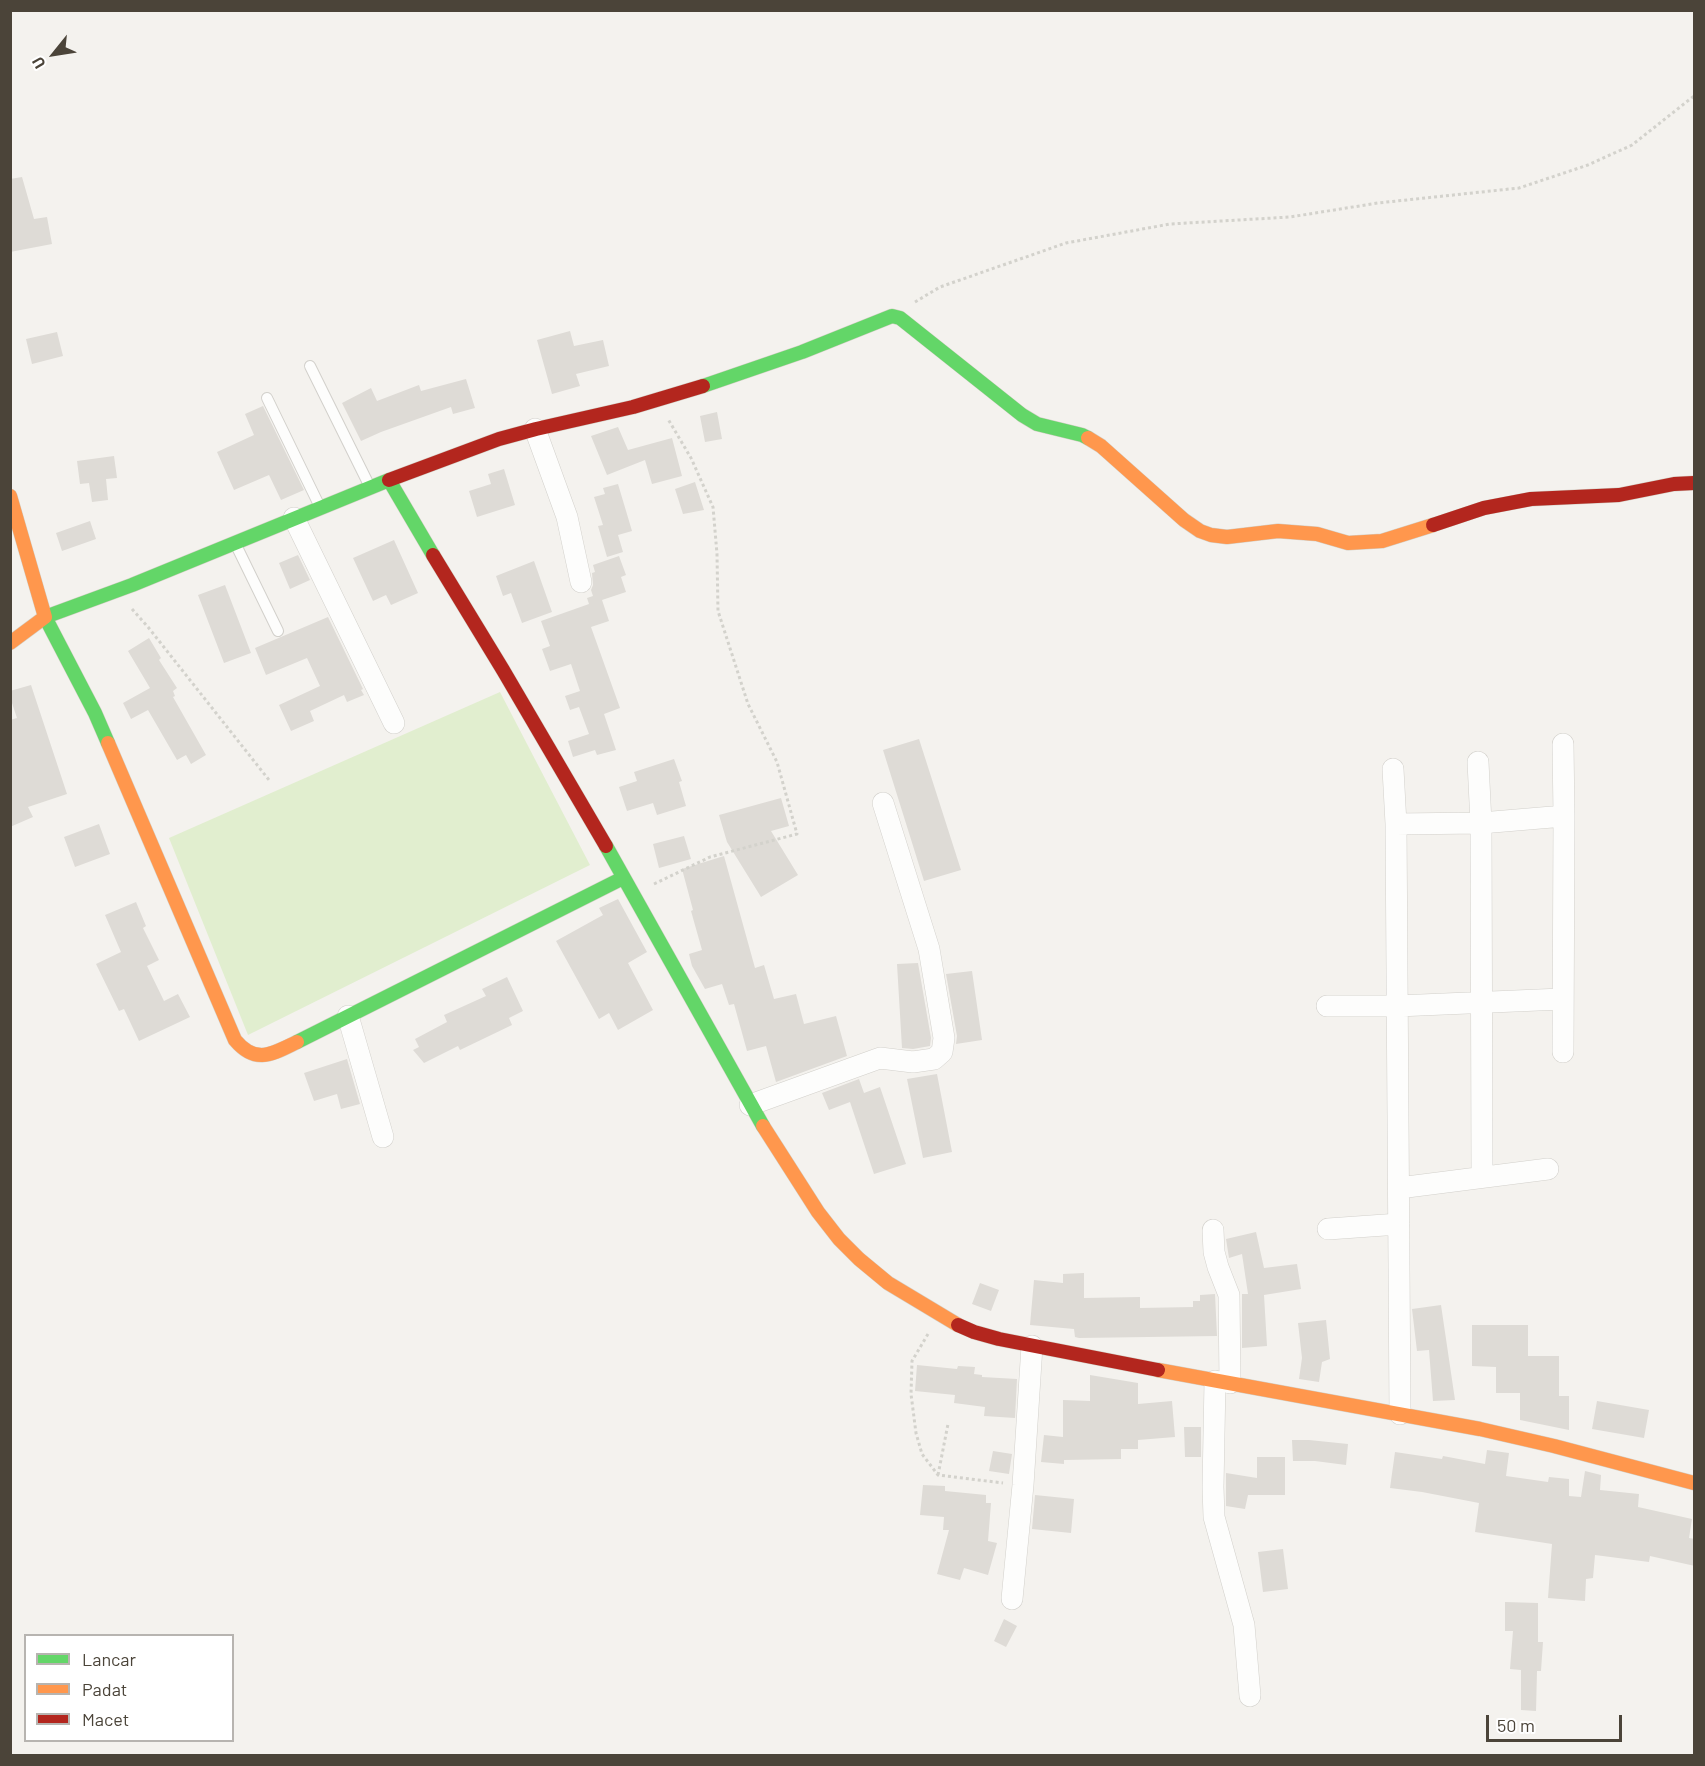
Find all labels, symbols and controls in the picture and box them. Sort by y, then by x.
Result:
north arrow [24,24,84,84]
text: U [27,54,49,72]
legend [24,1634,234,1742]
text: Lancar [82,1648,136,1670]
text: Padat [82,1678,127,1700]
scale bar [1489,1703,1626,1741]
text: Macet [82,1708,129,1730]
text: 50 m [1497,1714,1535,1736]

